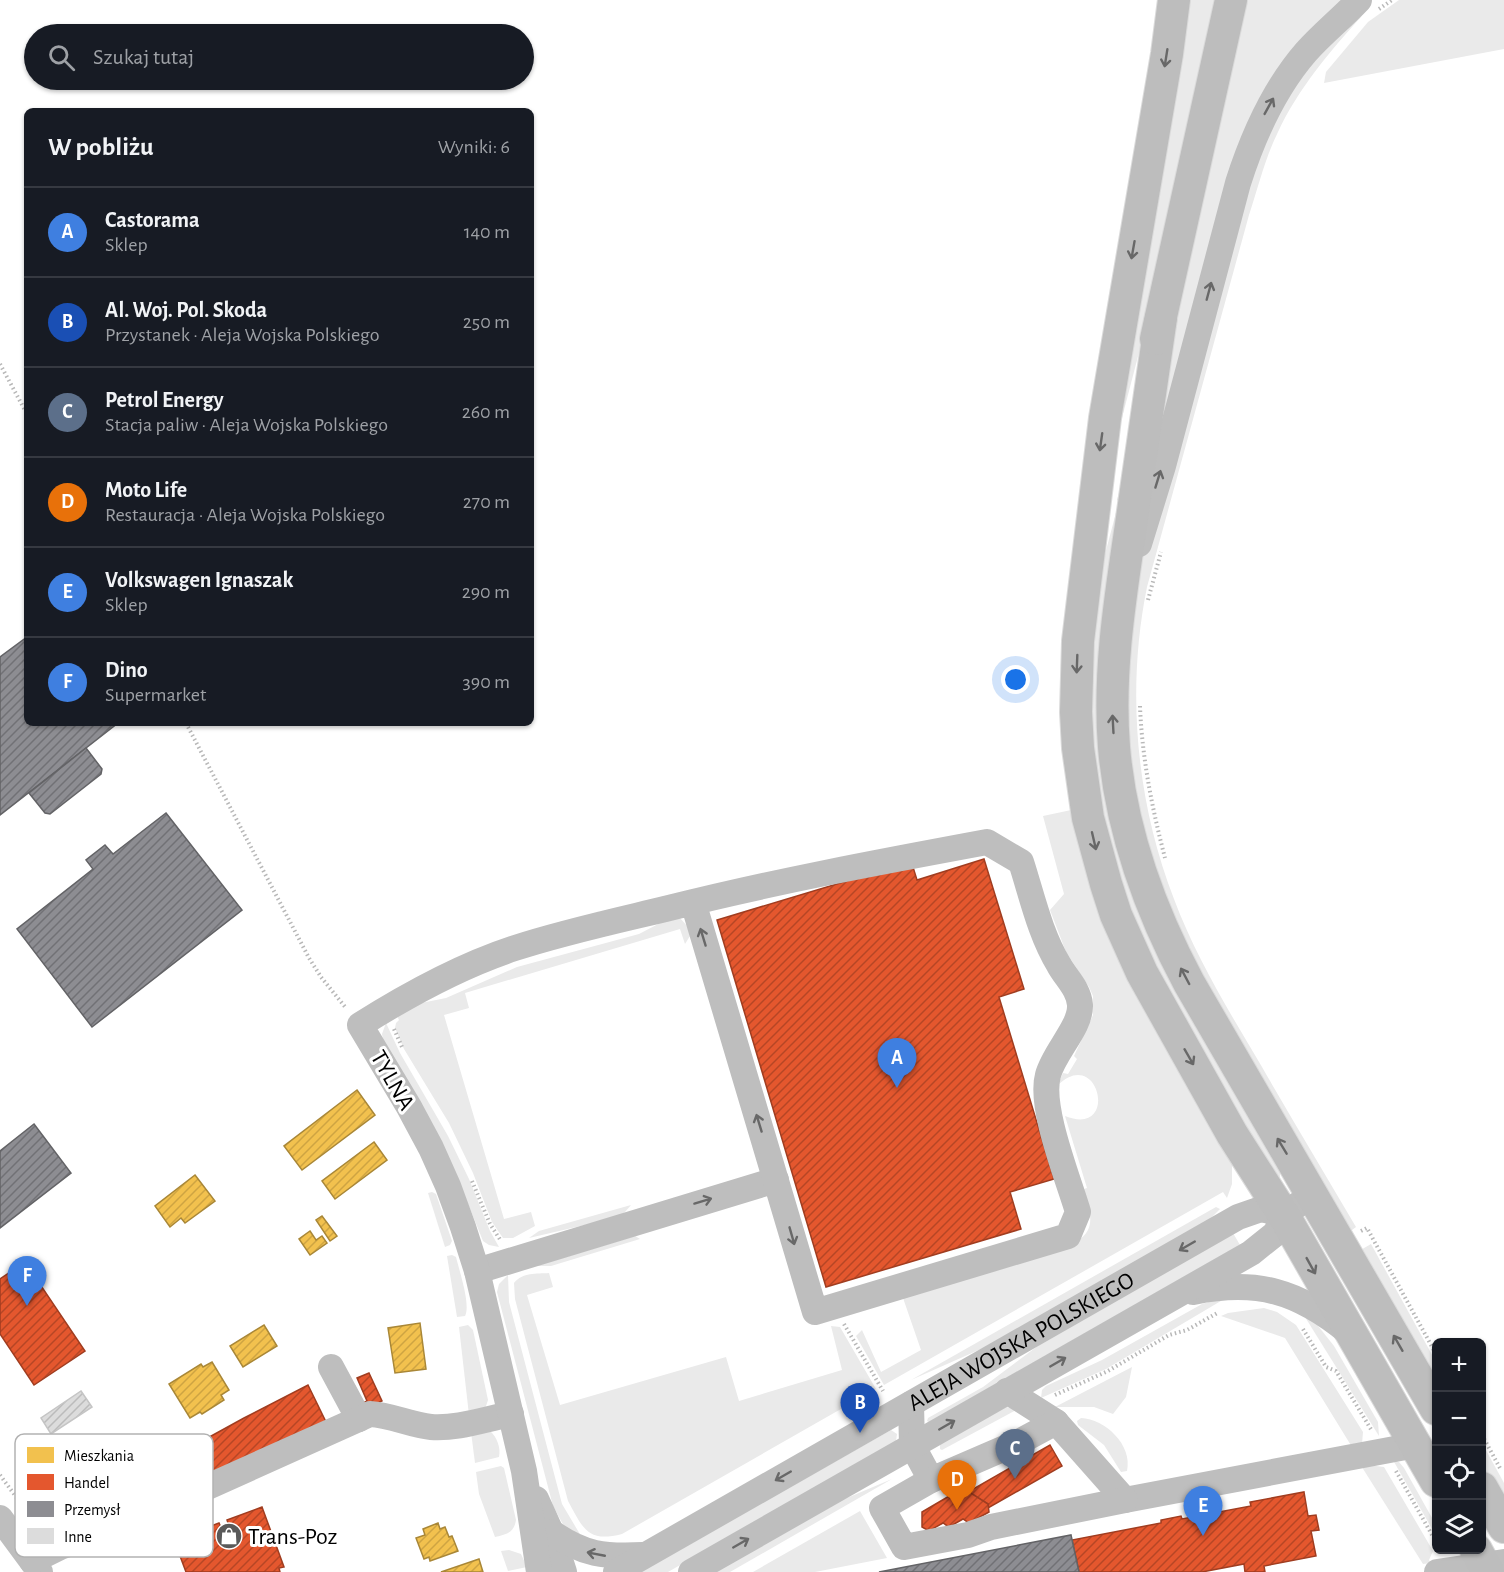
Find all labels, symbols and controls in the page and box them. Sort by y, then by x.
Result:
search box [24,24,534,90]
icon: search [45,41,78,74]
text: Szukaj tutaj [93,46,194,68]
one-way arrow [1160,48,1171,67]
one-way arrow [1263,98,1275,115]
text: W pobliżu [48,134,154,160]
text: Wyniki: 6 [438,137,510,157]
text: Castorama [105,209,200,231]
text: A [62,222,74,242]
text: 140 m [464,222,510,242]
text: Sklep [105,235,148,255]
one-way arrow [1127,240,1138,259]
one-way arrow [1204,282,1216,301]
text: Al. Woj. Pol. Skoda [105,299,267,321]
text: B [62,312,73,332]
text: 250 m [463,312,510,332]
text: Przystanek · Aleja Wojska Polskiego [105,325,380,345]
text: Petrol Energy [105,389,224,411]
text: C [62,402,73,422]
text: 260 m [462,402,510,422]
text: Stacja paliw · Aleja Wojska Polskiego [105,415,388,435]
one-way arrow [1096,432,1107,452]
one-way arrow [1153,470,1164,489]
text: Moto Life [105,479,187,501]
text: D [61,492,74,512]
text: 270 m [463,492,510,512]
text: Restauracja · Aleja Wojska Polskiego [105,505,385,525]
text: Volkswagen Ignaszak [105,569,293,591]
text: E [62,582,73,602]
text: 290 m [462,582,510,602]
text: Sklep [105,595,148,615]
one-way arrow [1071,653,1082,673]
text: Dino [105,659,148,681]
your location [1001,665,1030,694]
text: F [63,672,72,692]
text: 390 m [463,672,510,692]
text: Supermarket [105,685,206,705]
one-way arrow [1108,714,1119,734]
one-way arrow [1088,831,1100,850]
one-way arrow [697,927,708,946]
one-way arrow [1179,968,1190,986]
pin: A [878,1038,916,1088]
street label: TYLNA [366,1046,419,1115]
one-way arrow [1183,1048,1195,1065]
one-way arrow [753,1114,764,1133]
one-way arrow [1276,1137,1289,1154]
one-way arrow [693,1195,712,1206]
one-way arrow [787,1226,798,1245]
one-way arrow [1179,1240,1196,1252]
pin: F [8,1256,46,1306]
one-way arrow [1306,1257,1318,1274]
street label: ALEJA WOJSKA POLSKIEGO [904,1268,1138,1416]
one-way arrow [1392,1335,1404,1352]
map controls [1432,1338,1486,1554]
button: + [1432,1338,1486,1392]
one-way arrow [1049,1356,1066,1368]
pin: B [840,1384,880,1433]
button: − [1432,1392,1486,1446]
one-way arrow [938,1419,955,1431]
pin: C [996,1430,1034,1479]
legend [15,1434,213,1557]
button: locate [1432,1446,1486,1500]
text: Mieszkania [64,1448,134,1464]
pin: D [938,1460,976,1510]
one-way arrow [775,1471,792,1483]
text: Handel [64,1475,110,1491]
pin: E [1184,1486,1222,1536]
button: layers [1432,1500,1486,1554]
text: Przemysł [64,1502,121,1519]
shop icon: Trans-Poz [214,1521,244,1551]
place label: Trans-Poz [248,1525,337,1549]
text: Inne [64,1529,92,1545]
one-way arrow [732,1537,749,1549]
one-way arrow [587,1548,606,1559]

